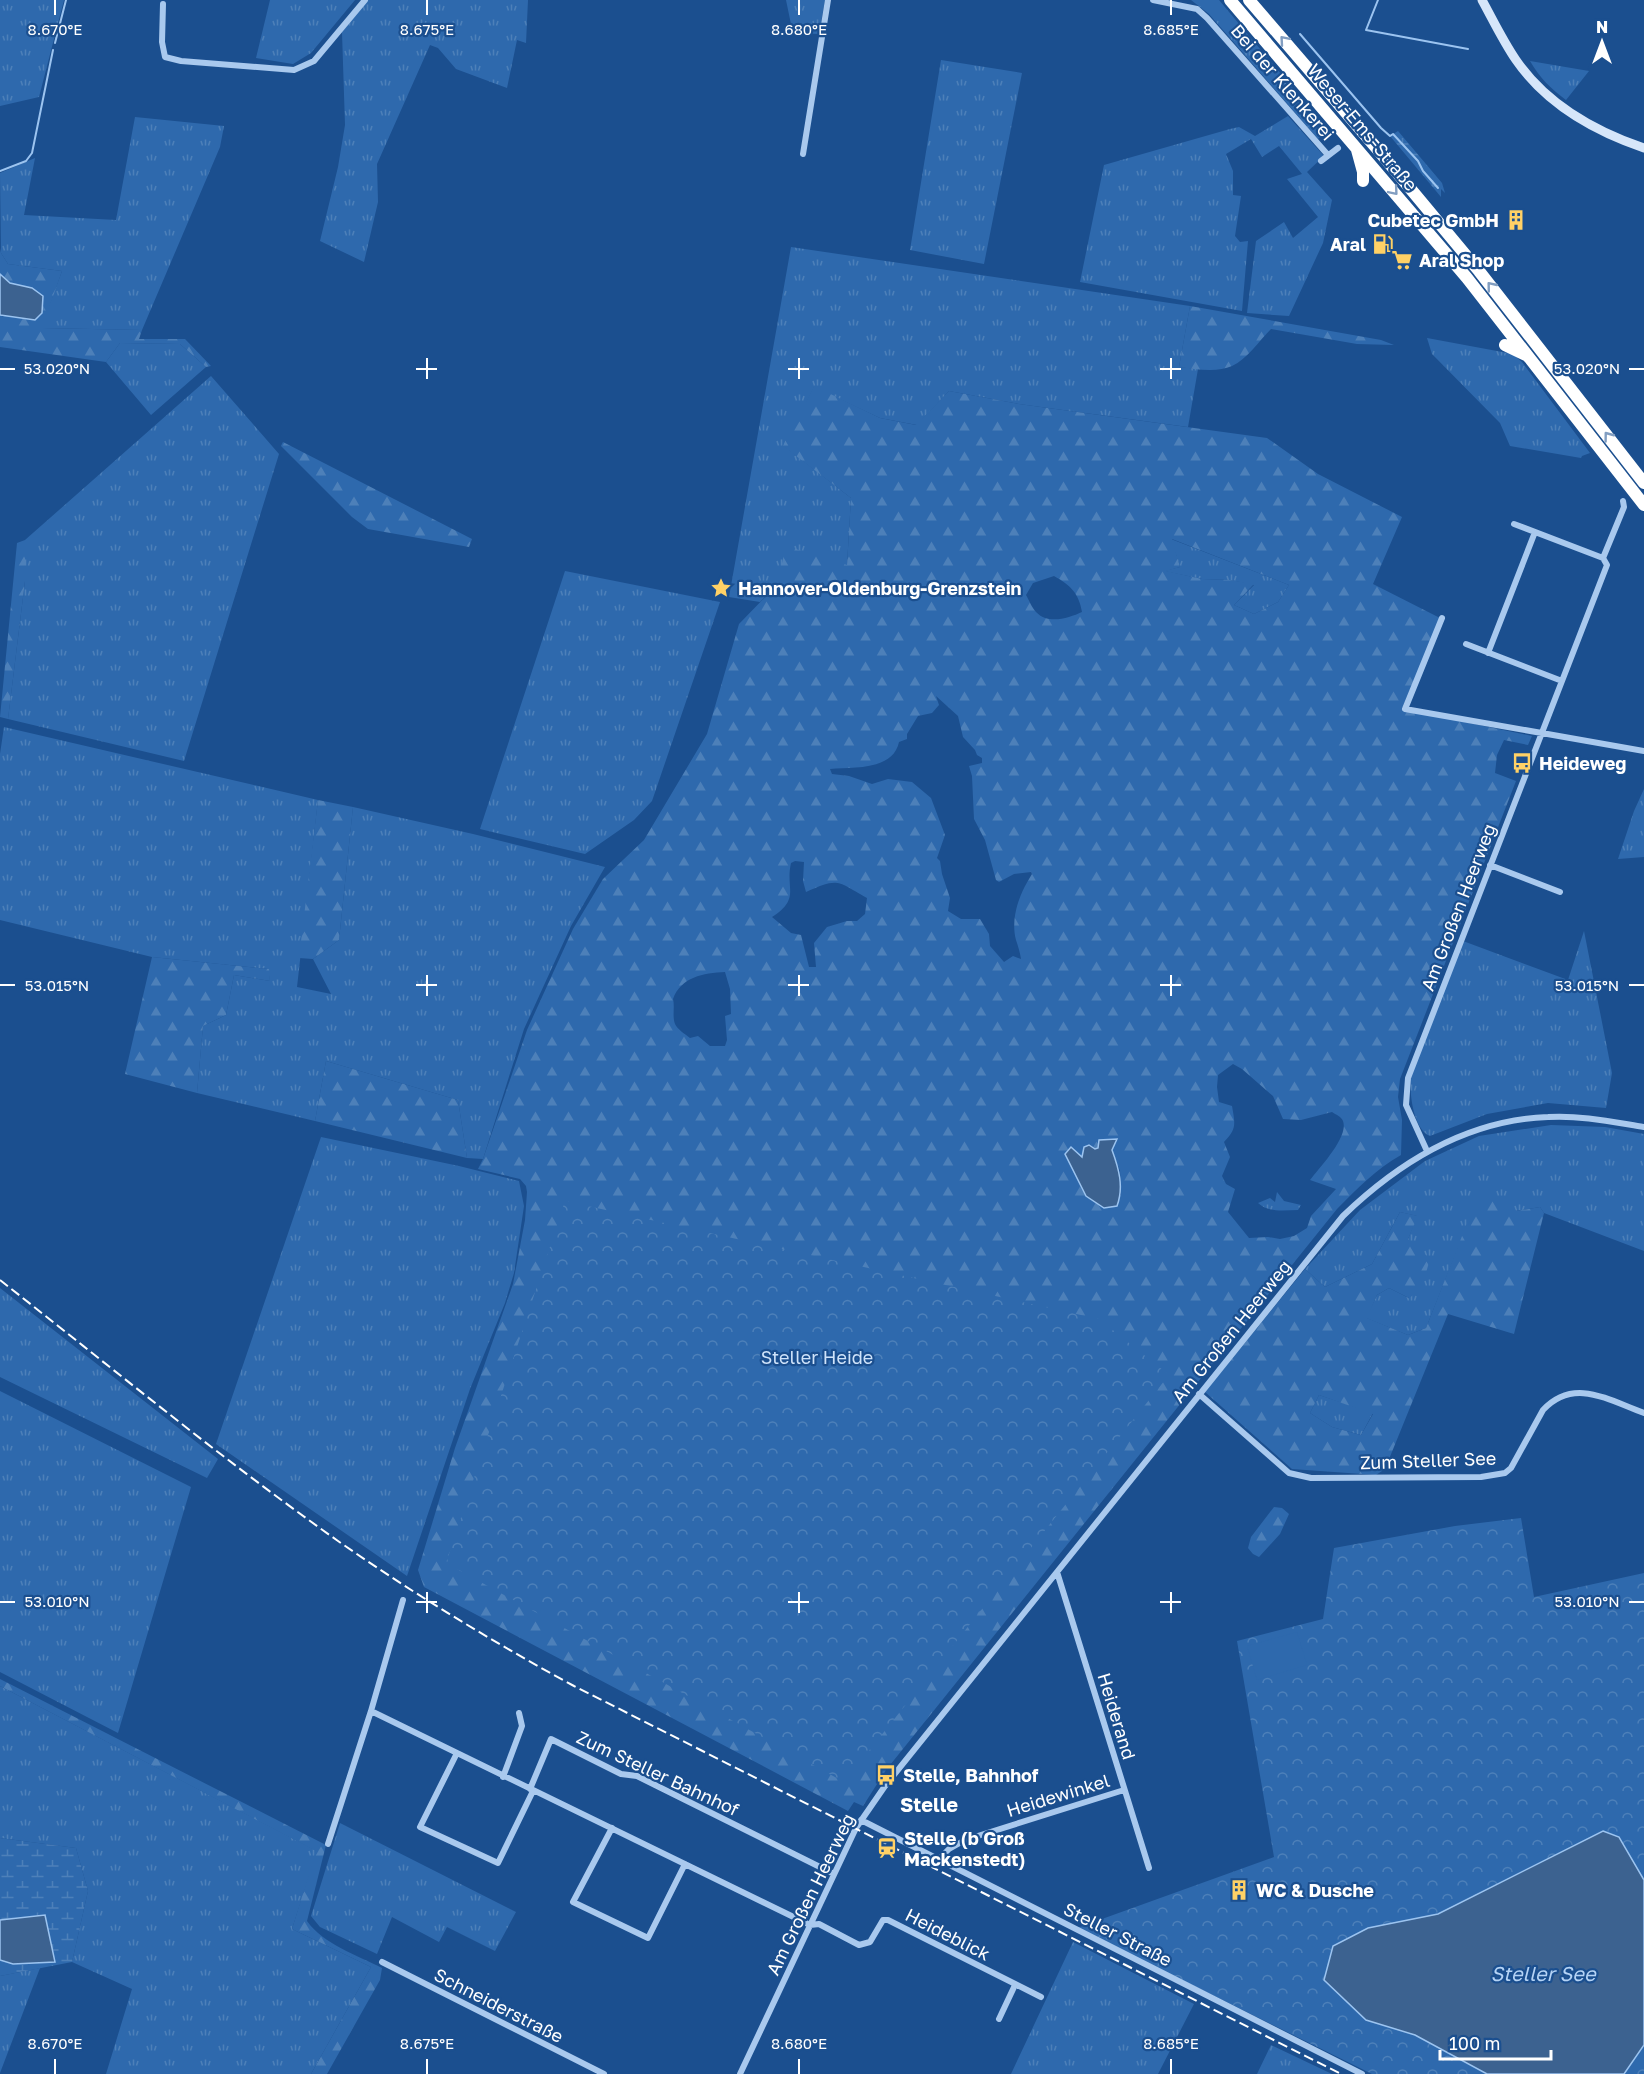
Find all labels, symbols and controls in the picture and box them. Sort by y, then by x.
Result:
north arrow [1572,12,1632,72]
text: N [1596,17,1608,37]
street label: Bei der Klenkerei [1227,19,1339,145]
text: 8.670°E [28,20,82,38]
text: 8.675°E [400,20,454,38]
text: 8.680°E [771,20,827,38]
text: 8.685°E [1143,20,1199,38]
one-way arrow [1280,36,1291,47]
street label: Weser-Ems-Straße [1303,59,1423,195]
one-way arrow [1387,184,1398,195]
building icon: Cubetec GmbH [1504,208,1528,232]
place label: Cubetec GmbH [1368,209,1499,231]
fuel station icon: Aral [1371,232,1395,256]
place label: Aral [1330,233,1366,255]
supermarket icon: Aral Shop [1390,248,1414,272]
place label: Aral Shop [1419,249,1504,271]
one-way arrow [1487,281,1498,292]
text: 53.020°N [24,359,90,377]
text: 53.020°N [1554,359,1620,377]
one-way arrow [1605,432,1616,443]
place icon: Hannover-Oldenburg-Grenzstein [709,576,733,600]
place label: Hannover-Oldenburg-Grenzstein [738,577,1022,599]
bus stop icon: Heideweg [1510,751,1534,775]
place label: Heideweg [1539,752,1626,774]
street label: Am Großen Heerweg [1416,820,1500,994]
text: 53.015°N [25,976,89,994]
text: 53.015°N [1555,976,1619,994]
street label: Am Großen Heerweg [1167,1255,1295,1407]
park label: Steller Heide [761,1346,873,1368]
street label: Zum Steller See [1360,1447,1496,1473]
text: 53.010°N [24,1592,90,1610]
text: 53.010°N [1554,1592,1620,1610]
street label: Heiderand [1093,1670,1141,1762]
street label: Zum Steller Bahnhof [573,1726,743,1820]
bus stop icon: Stelle, Bahnhof [874,1763,898,1787]
place label: Stelle, Bahnhof [903,1764,1039,1786]
street label: Heidewinkel [1004,1769,1112,1821]
district label: Stelle [900,1792,958,1816]
street label: Am Großen Heerweg [761,1810,859,1978]
place label: Stelle (b Groß Mackenstedt) [904,1827,1025,1870]
station icon: Stelle (b Groß Mackenstedt) [875,1836,899,1860]
building icon: WC & Dusche [1227,1878,1251,1902]
place label: WC & Dusche [1256,1879,1374,1901]
street label: Steller Straße [1060,1897,1176,1971]
street label: Heideblick [902,1903,994,1965]
water label: Steller See [1491,1961,1597,1985]
street label: Schneiderstraße [431,1963,567,2047]
scale bar [1440,2023,1551,2061]
text: 100 m [1449,2032,1500,2054]
text: 8.670°E [28,2034,82,2052]
text: 8.675°E [400,2034,454,2052]
text: 8.680°E [771,2034,827,2052]
text: 8.685°E [1143,2034,1199,2052]

